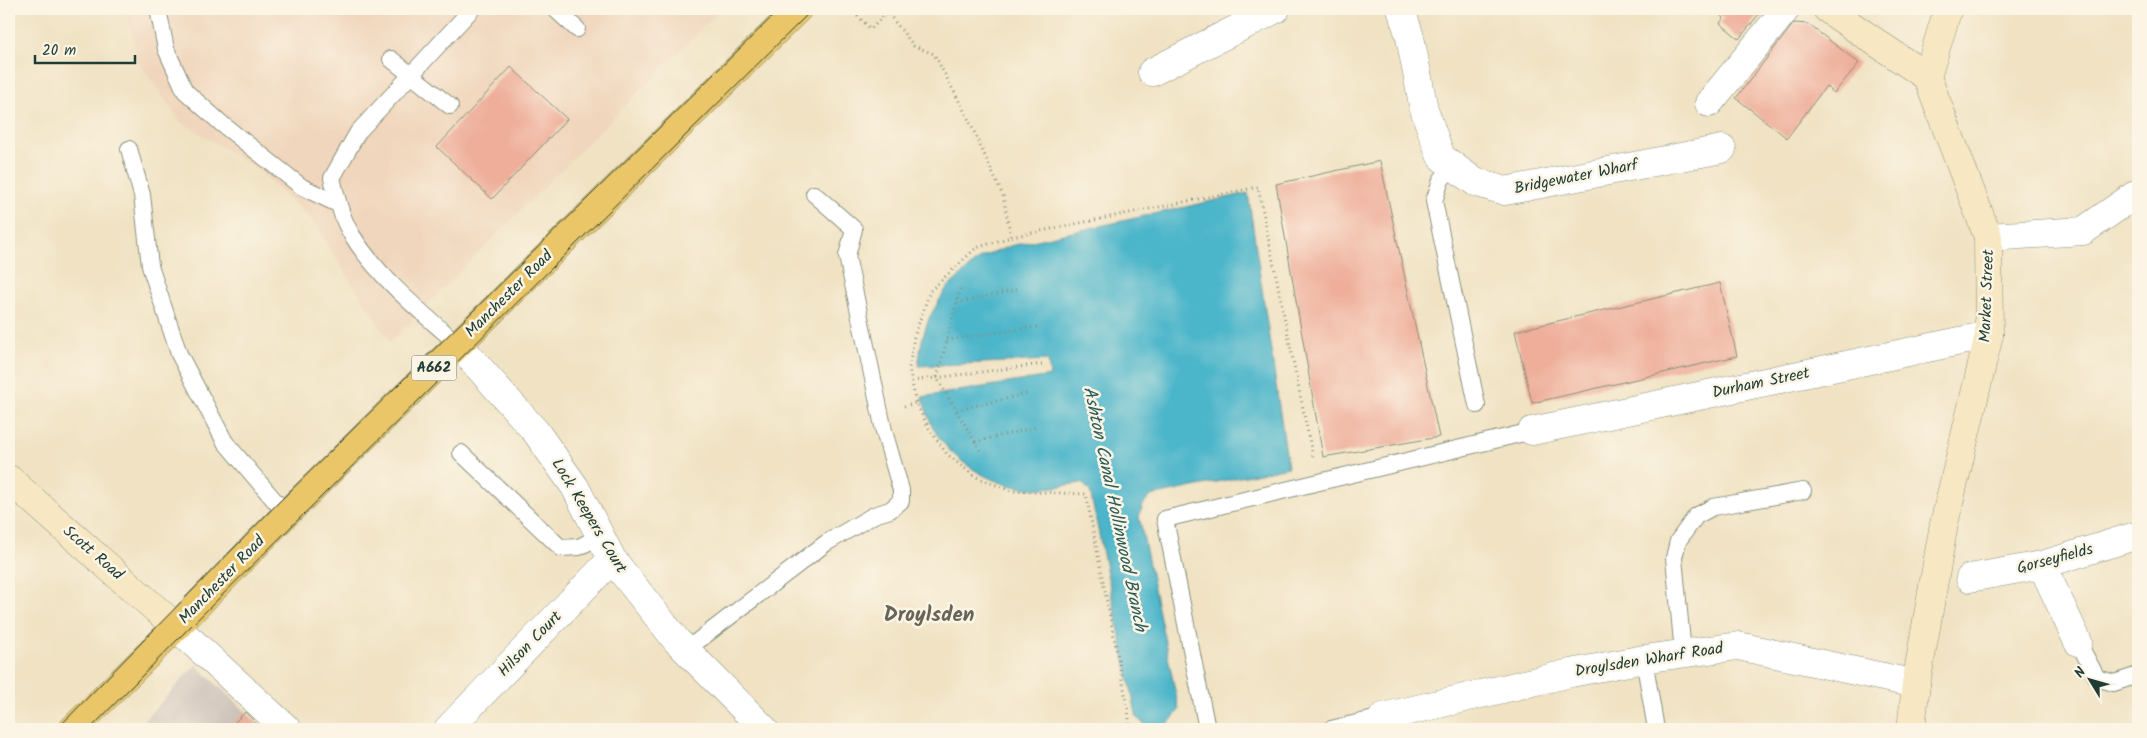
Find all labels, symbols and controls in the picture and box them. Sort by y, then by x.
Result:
scale bar [35,32,135,64]
text: 20 m [42,39,76,63]
street label: Bridgewater Wharf [1512,152,1642,201]
street label: Manchester Road [459,244,559,344]
street label: Market Street [1973,248,2001,343]
road number: A662 [412,356,456,380]
street label: Durham Street [1710,360,1813,406]
water label: Ashton Canal Hollinwood Branch [1074,384,1154,635]
street label: Lock Keepers Court [545,454,634,579]
street label: Scott Road [57,519,130,587]
street label: Manchester Road [173,529,272,630]
street label: Gorseyfields [2014,537,2096,581]
district label: Droylsden [884,599,974,632]
street label: Hilson Court [492,605,569,683]
street label: Droylsden Wharf Road [1573,636,1726,684]
north arrow [2064,656,2114,706]
text: N [2069,663,2092,683]

